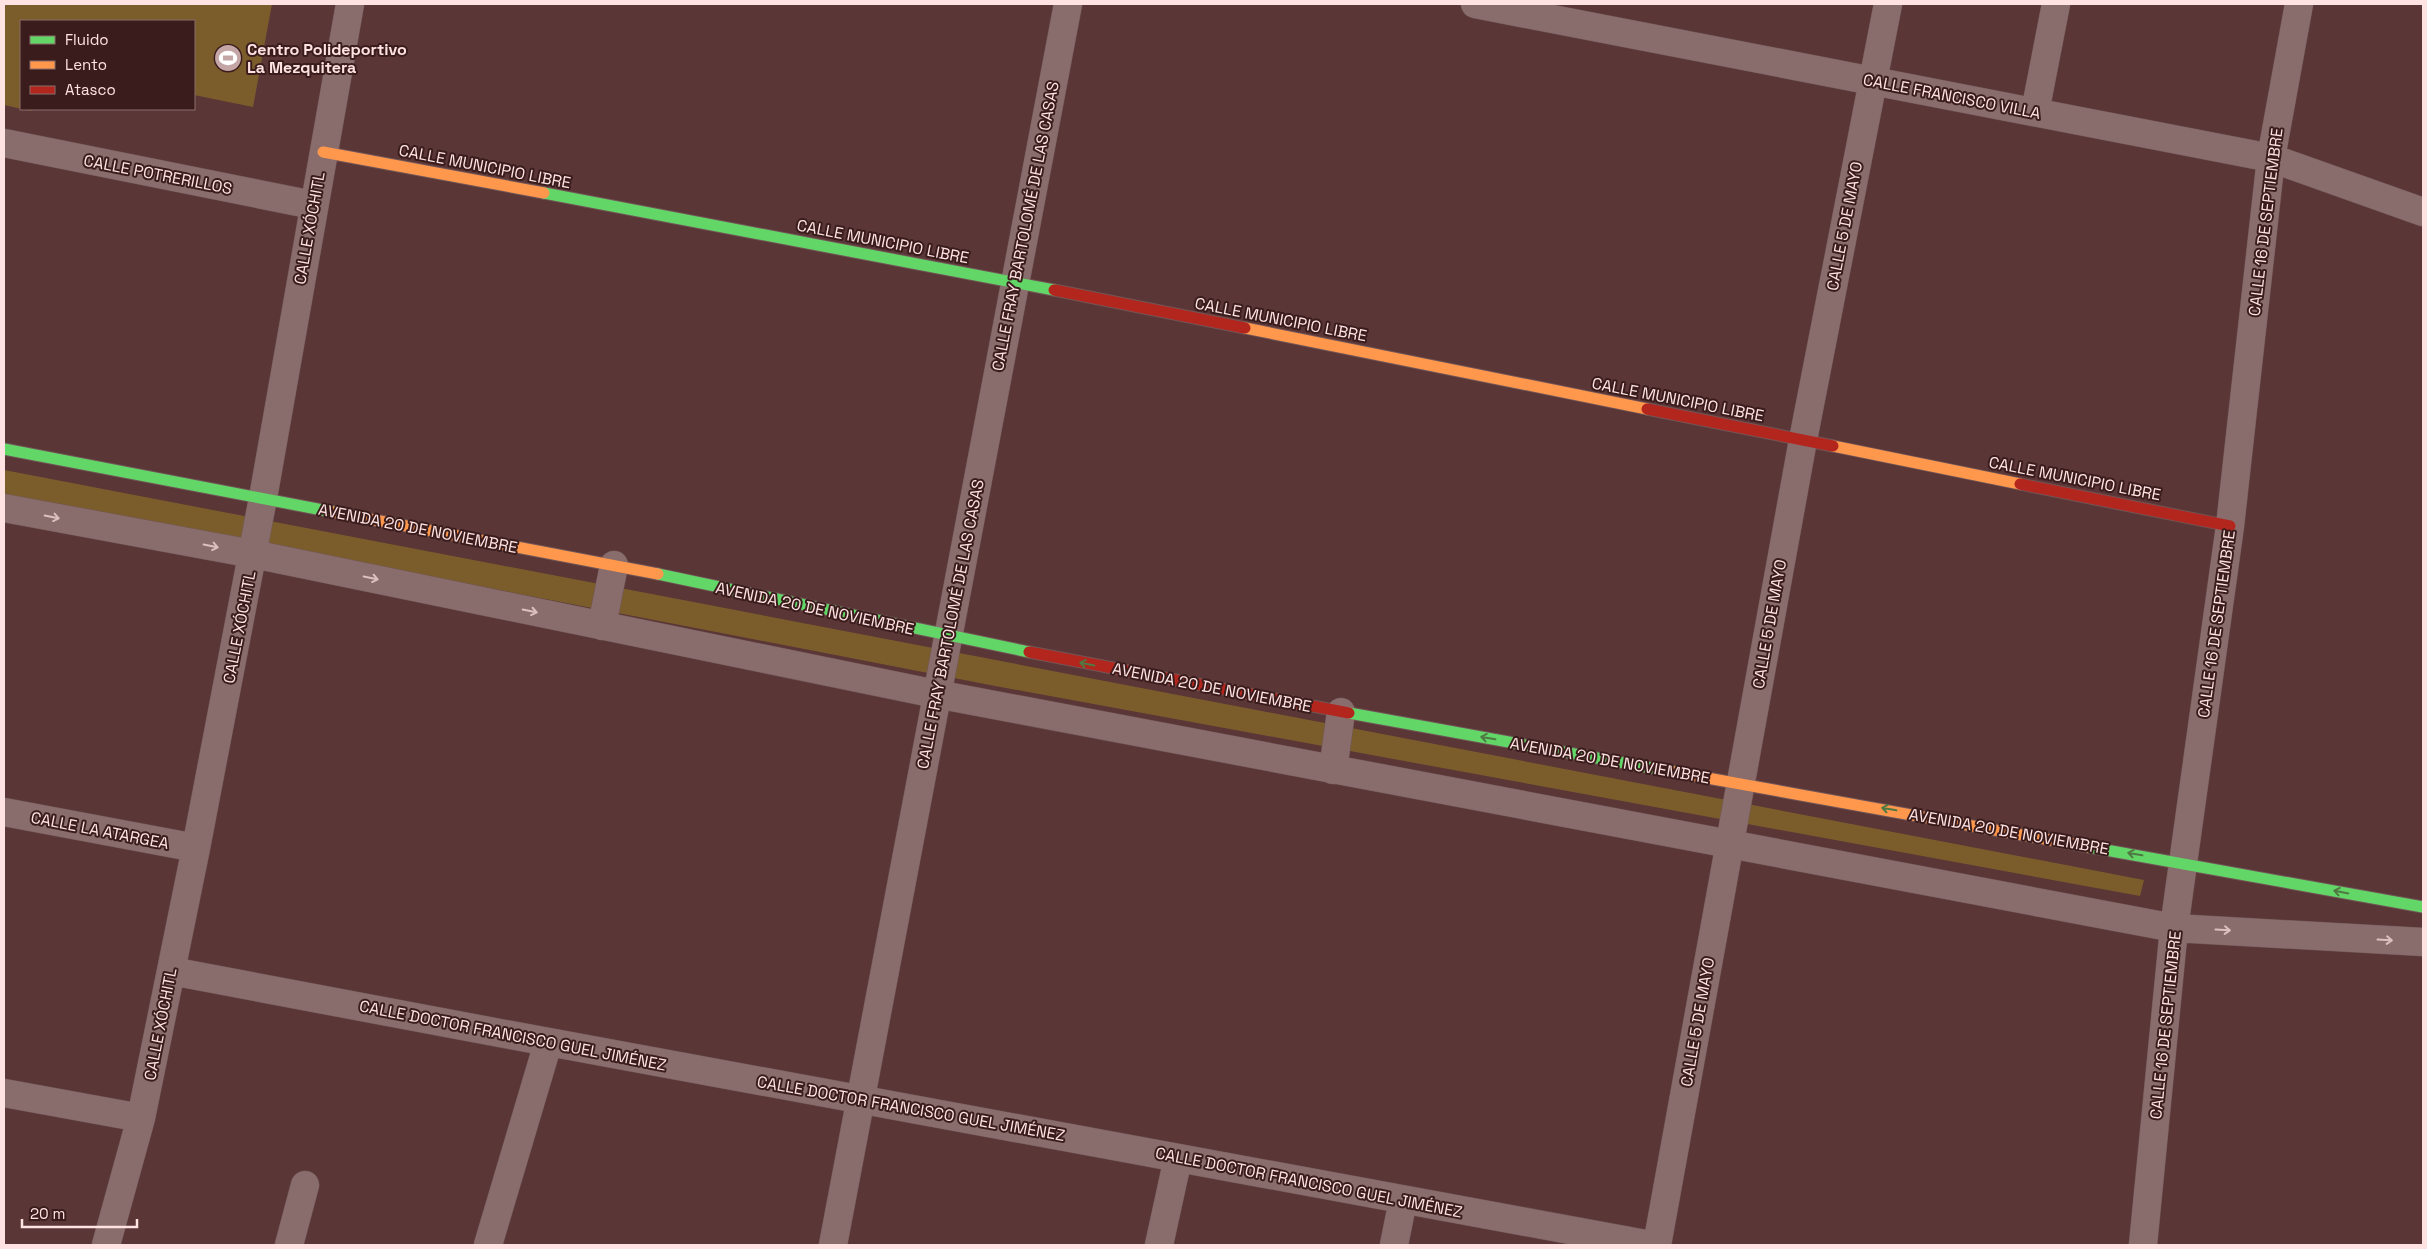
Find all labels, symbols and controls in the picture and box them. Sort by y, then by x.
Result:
legend [20,20,195,110]
text: Fluido [65,30,109,49]
place label: Centro Polideportivo La Mezquitera [247,39,407,78]
sports icon: Centro Polideportivo La Mezquitera [213,43,243,73]
text: Lento [65,55,107,74]
street label: CALLE FRANCISCO VILLA [1861,69,2042,124]
street label: CALLE FRAY BARTOLOMÉ DE LAS CASAS [987,79,1064,373]
text: Atasco [65,80,116,99]
street label: CALLE 16 DE SEPTIEMBRE [2244,127,2287,317]
street label: CALLE MUNICIPIO LIBRE [397,140,573,193]
street label: CALLE POTRERILLOS [82,150,234,199]
street label: CALLE 5 DE MAYO [1822,160,1867,292]
street label: CALLE XÓCHITL [289,170,330,286]
street label: CALLE MUNICIPIO LIBRE [795,215,971,268]
street label: CALLE MUNICIPIO LIBRE [1193,293,1369,346]
street label: CALLE MUNICIPIO LIBRE [1590,373,1766,426]
street label: CALLE MUNICIPIO LIBRE [1987,452,2163,505]
street label: CALLE FRAY BARTOLOMÉ DE LAS CASAS [912,477,989,771]
street label: AVENIDA 20 DE NOVIEMBRE [317,499,519,558]
one-way arrow [43,512,59,522]
street label: CALLE 16 DE SEPTIEMBRE [2193,529,2240,719]
one-way arrow [203,542,219,552]
street label: CALLE 5 DE MAYO [1748,558,1791,690]
street label: CALLE XÓCHITL [218,569,261,685]
one-way arrow [362,574,378,584]
street label: AVENIDA 20 DE NOVIEMBRE [714,577,916,640]
one-way arrow [521,607,537,616]
one-way arrow [1079,658,1095,668]
street label: AVENIDA 20 DE NOVIEMBRE [1111,658,1313,717]
one-way arrow [1480,733,1496,743]
street label: AVENIDA 20 DE NOVIEMBRE [1508,733,1711,788]
one-way arrow [1881,804,1897,814]
street label: AVENIDA 20 DE NOVIEMBRE [1907,804,2110,859]
street label: CALLE LA ATARGEA [29,807,171,854]
one-way arrow [2127,849,2143,858]
one-way arrow [2333,887,2349,896]
one-way arrow [2215,926,2231,935]
street label: CALLE 16 DE SEPTIEMBRE [2145,930,2186,1120]
one-way arrow [2377,935,2393,944]
street label: CALLE 5 DE MAYO [1676,956,1719,1088]
street label: CALLE XÓCHITL [139,966,182,1082]
street label: CALLE DOCTOR FRANCISCO GUEL JIMÉNEZ [358,995,668,1076]
street label: CALLE DOCTOR FRANCISCO GUEL JIMÉNEZ [755,1071,1067,1146]
street label: CALLE DOCTOR FRANCISCO GUEL JIMÉNEZ [1154,1142,1464,1223]
scale bar [22,1196,138,1228]
text: 20 m [30,1204,65,1223]

